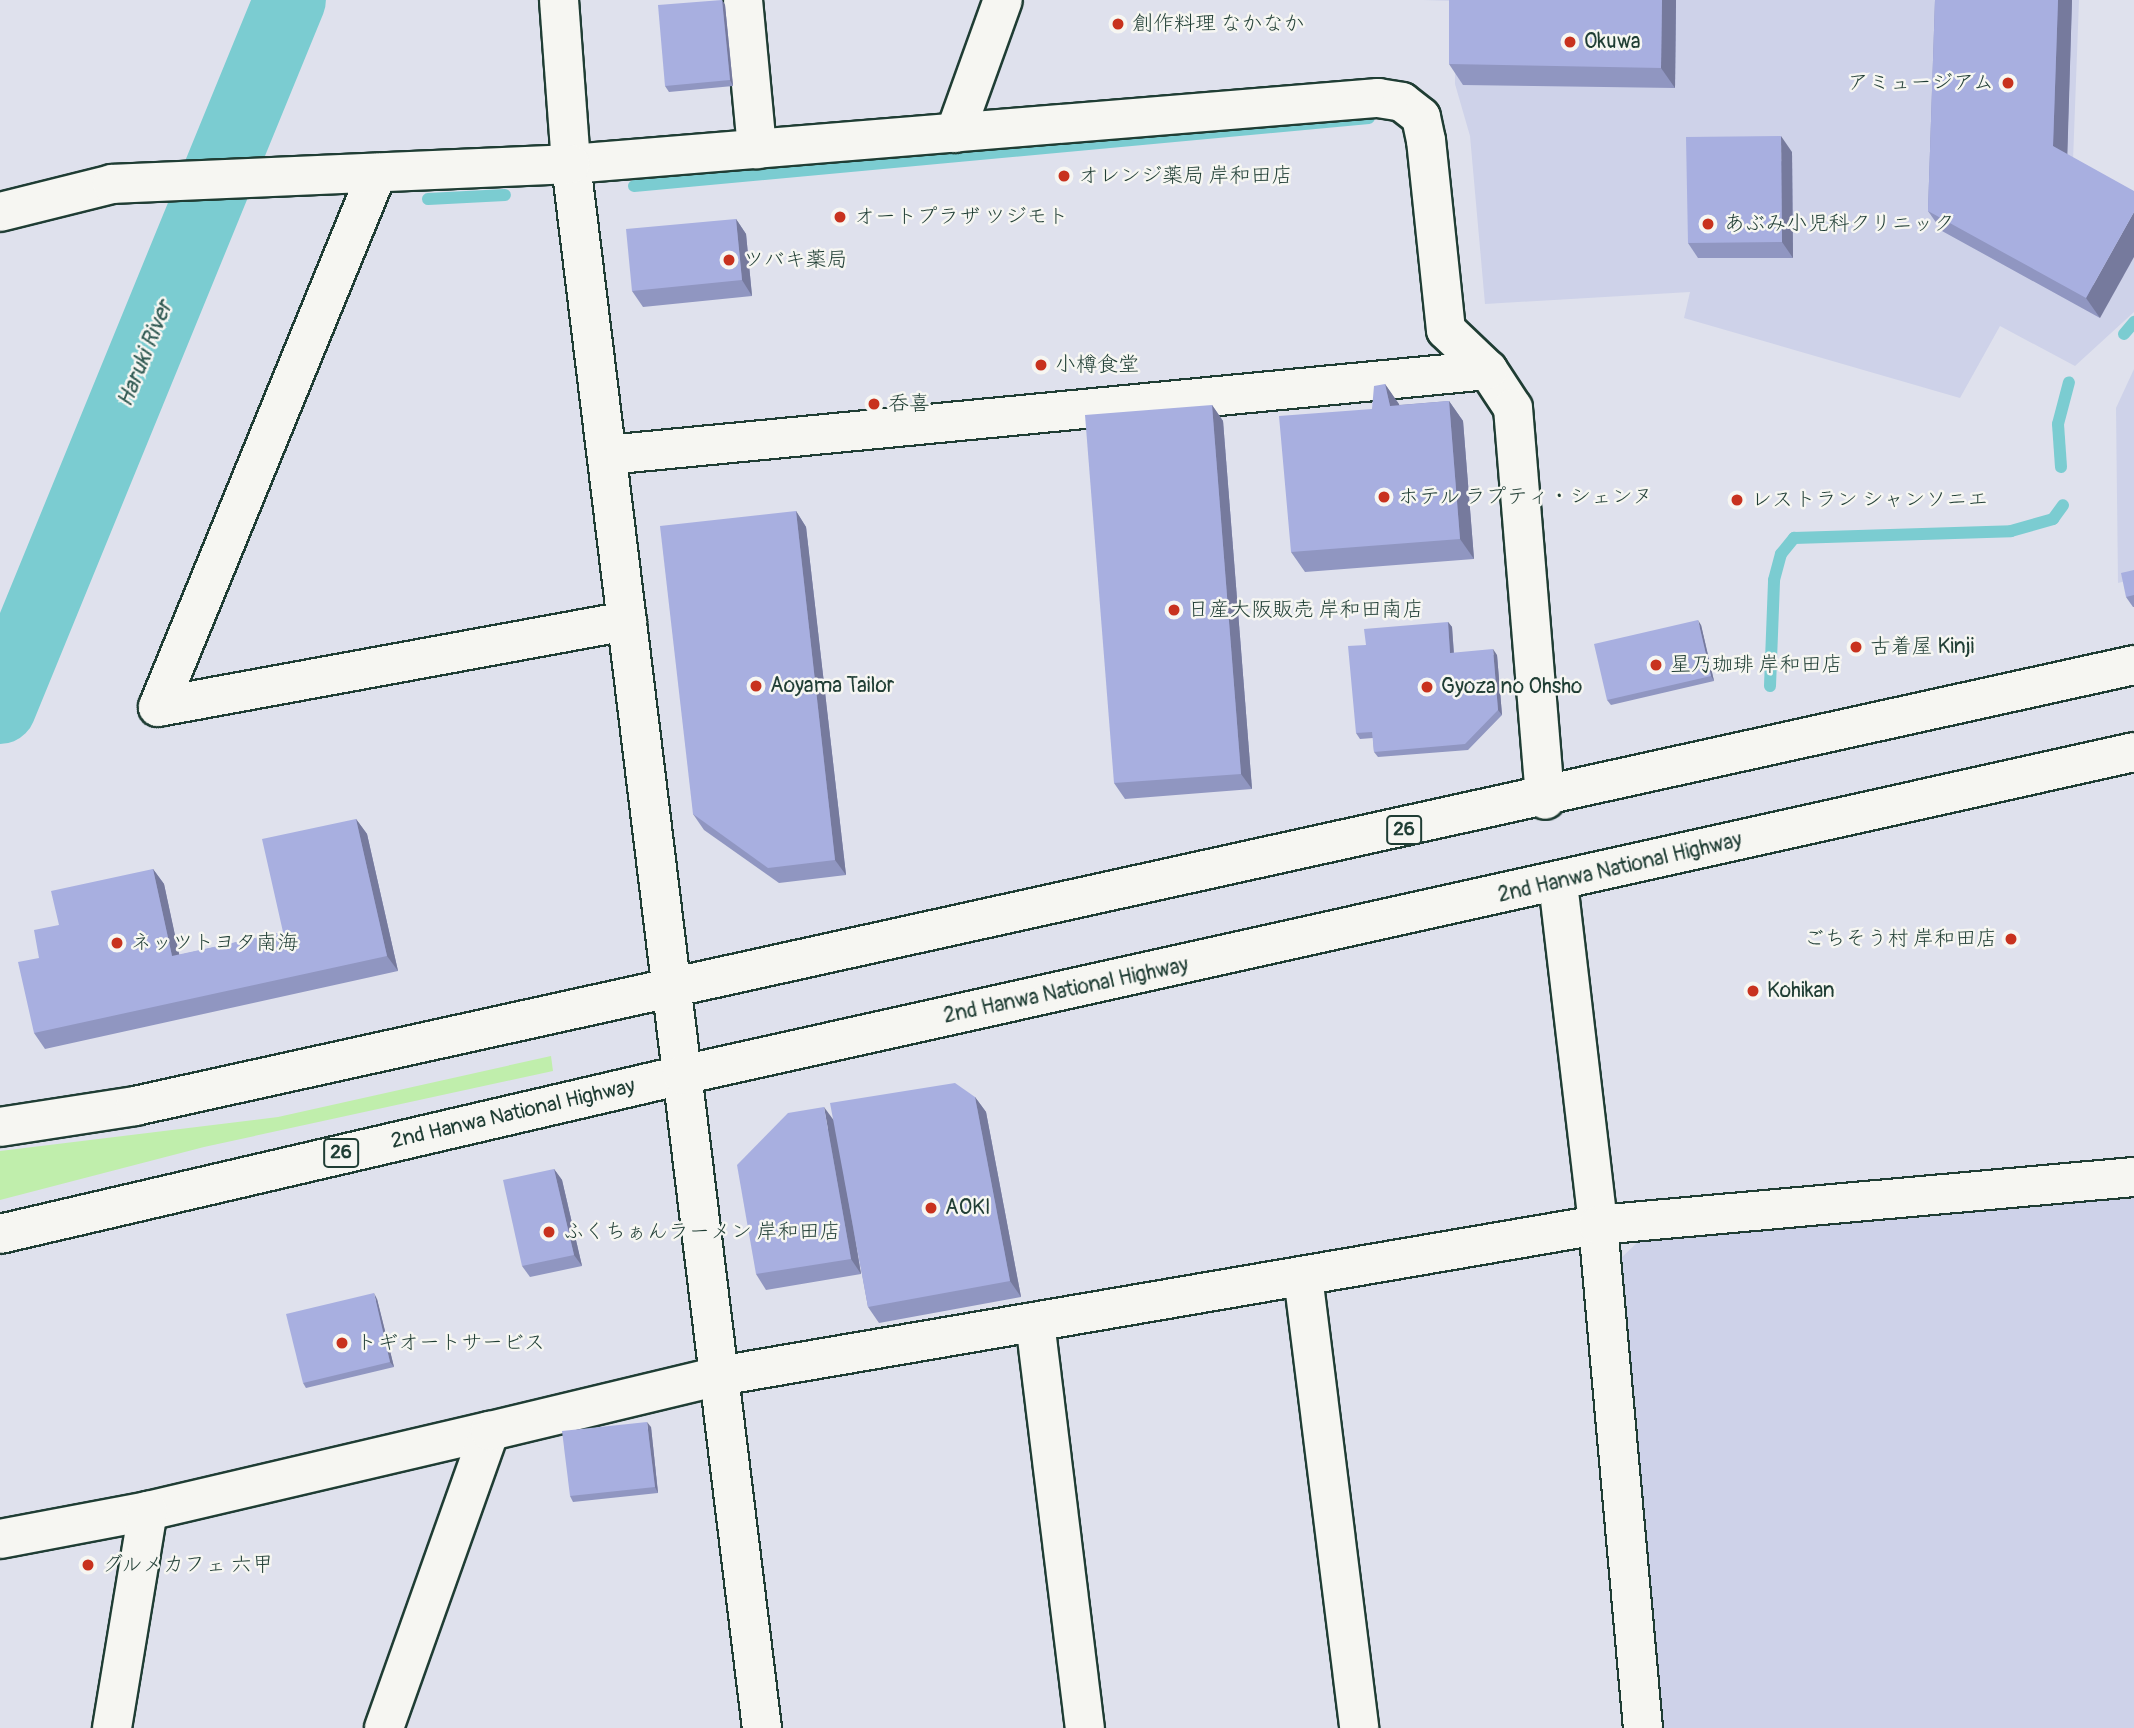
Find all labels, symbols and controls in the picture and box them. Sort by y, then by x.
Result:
place label: 創作料理 なかなか [1132,11,1305,37]
marker: 創作料理 なかなか [1110,16,1126,32]
place label: Okuwa [1584,29,1641,55]
marker: Okuwa [1562,34,1578,50]
place label: アミュージアム [1847,70,1994,96]
marker: アミュージアム [2000,75,2016,91]
place label: オレンジ薬局 岸和田店 [1078,163,1293,189]
marker: オレンジ薬局 岸和田店 [1056,168,1072,184]
place label: オートプラザ ツジモト [854,204,1069,230]
marker: オートプラザ ツジモト [832,209,848,225]
place label: あぶみ小児科クリニック [1724,211,1955,237]
marker: あぶみ小児科クリニック [1698,214,1718,234]
place label: ツバキ薬局 [743,247,848,273]
marker: ツバキ薬局 [721,252,737,268]
water label: Haruki River [111,297,179,411]
place label: 小樽食堂 [1055,352,1139,378]
marker: 小樽食堂 [1033,357,1049,373]
place label: 呑喜 [888,391,930,417]
marker: 呑喜 [866,396,882,412]
place label: ホテル ラプティ・シェンヌ [1398,484,1655,510]
place label: レストラン シャンソニエ [1751,487,1987,513]
marker: ホテル ラプティ・シェンヌ [1376,489,1392,505]
marker: レストラン シャンソニエ [1729,492,1745,508]
place label: 日産大阪販売 岸和田南店 [1188,597,1424,623]
marker: 日産大阪販売 岸和田南店 [1166,602,1182,618]
place label: 古着屋 Kinji [1870,634,1974,660]
marker: 古着屋 Kinji [1848,639,1864,655]
place label: 星乃珈琲 岸和田店 [1670,652,1843,678]
marker: 星乃珈琲 岸和田店 [1648,657,1664,673]
place label: Aoyama Tailor [770,673,894,699]
place label: Gyoza no Ohsho [1441,674,1582,700]
marker: Aoyama Tailor [748,678,764,694]
marker: Gyoza no Ohsho [1419,679,1435,695]
road number: 26 [1385,814,1423,846]
street label: 2nd Hanwa National Highway [1496,828,1744,908]
place label: ごちそう村 岸和田店 [1803,926,1997,952]
place label: ネッツトヨタ南海 [131,930,299,956]
marker: ごちそう村 岸和田店 [2003,931,2019,947]
marker: ネッツトヨタ南海 [109,935,125,951]
street label: 2nd Hanwa National Highway [941,953,1191,1029]
place label: Kohikan [1767,978,1835,1004]
marker: Kohikan [1745,983,1761,999]
street label: 2nd Hanwa National Highway [389,1074,637,1154]
road number: 26 [322,1138,360,1168]
place label: AOKI [945,1195,991,1221]
marker: AOKI [923,1200,939,1216]
place label: ふくちぁんラーメン 岸和田店 [563,1219,841,1245]
marker: ふくちぁんラーメン 岸和田店 [541,1224,557,1240]
place label: トギオートサービス [356,1330,545,1356]
marker: トギオートサービス [334,1335,350,1351]
place label: グルメカフェ 六甲 [102,1552,275,1578]
marker: グルメカフェ 六甲 [80,1557,96,1573]

